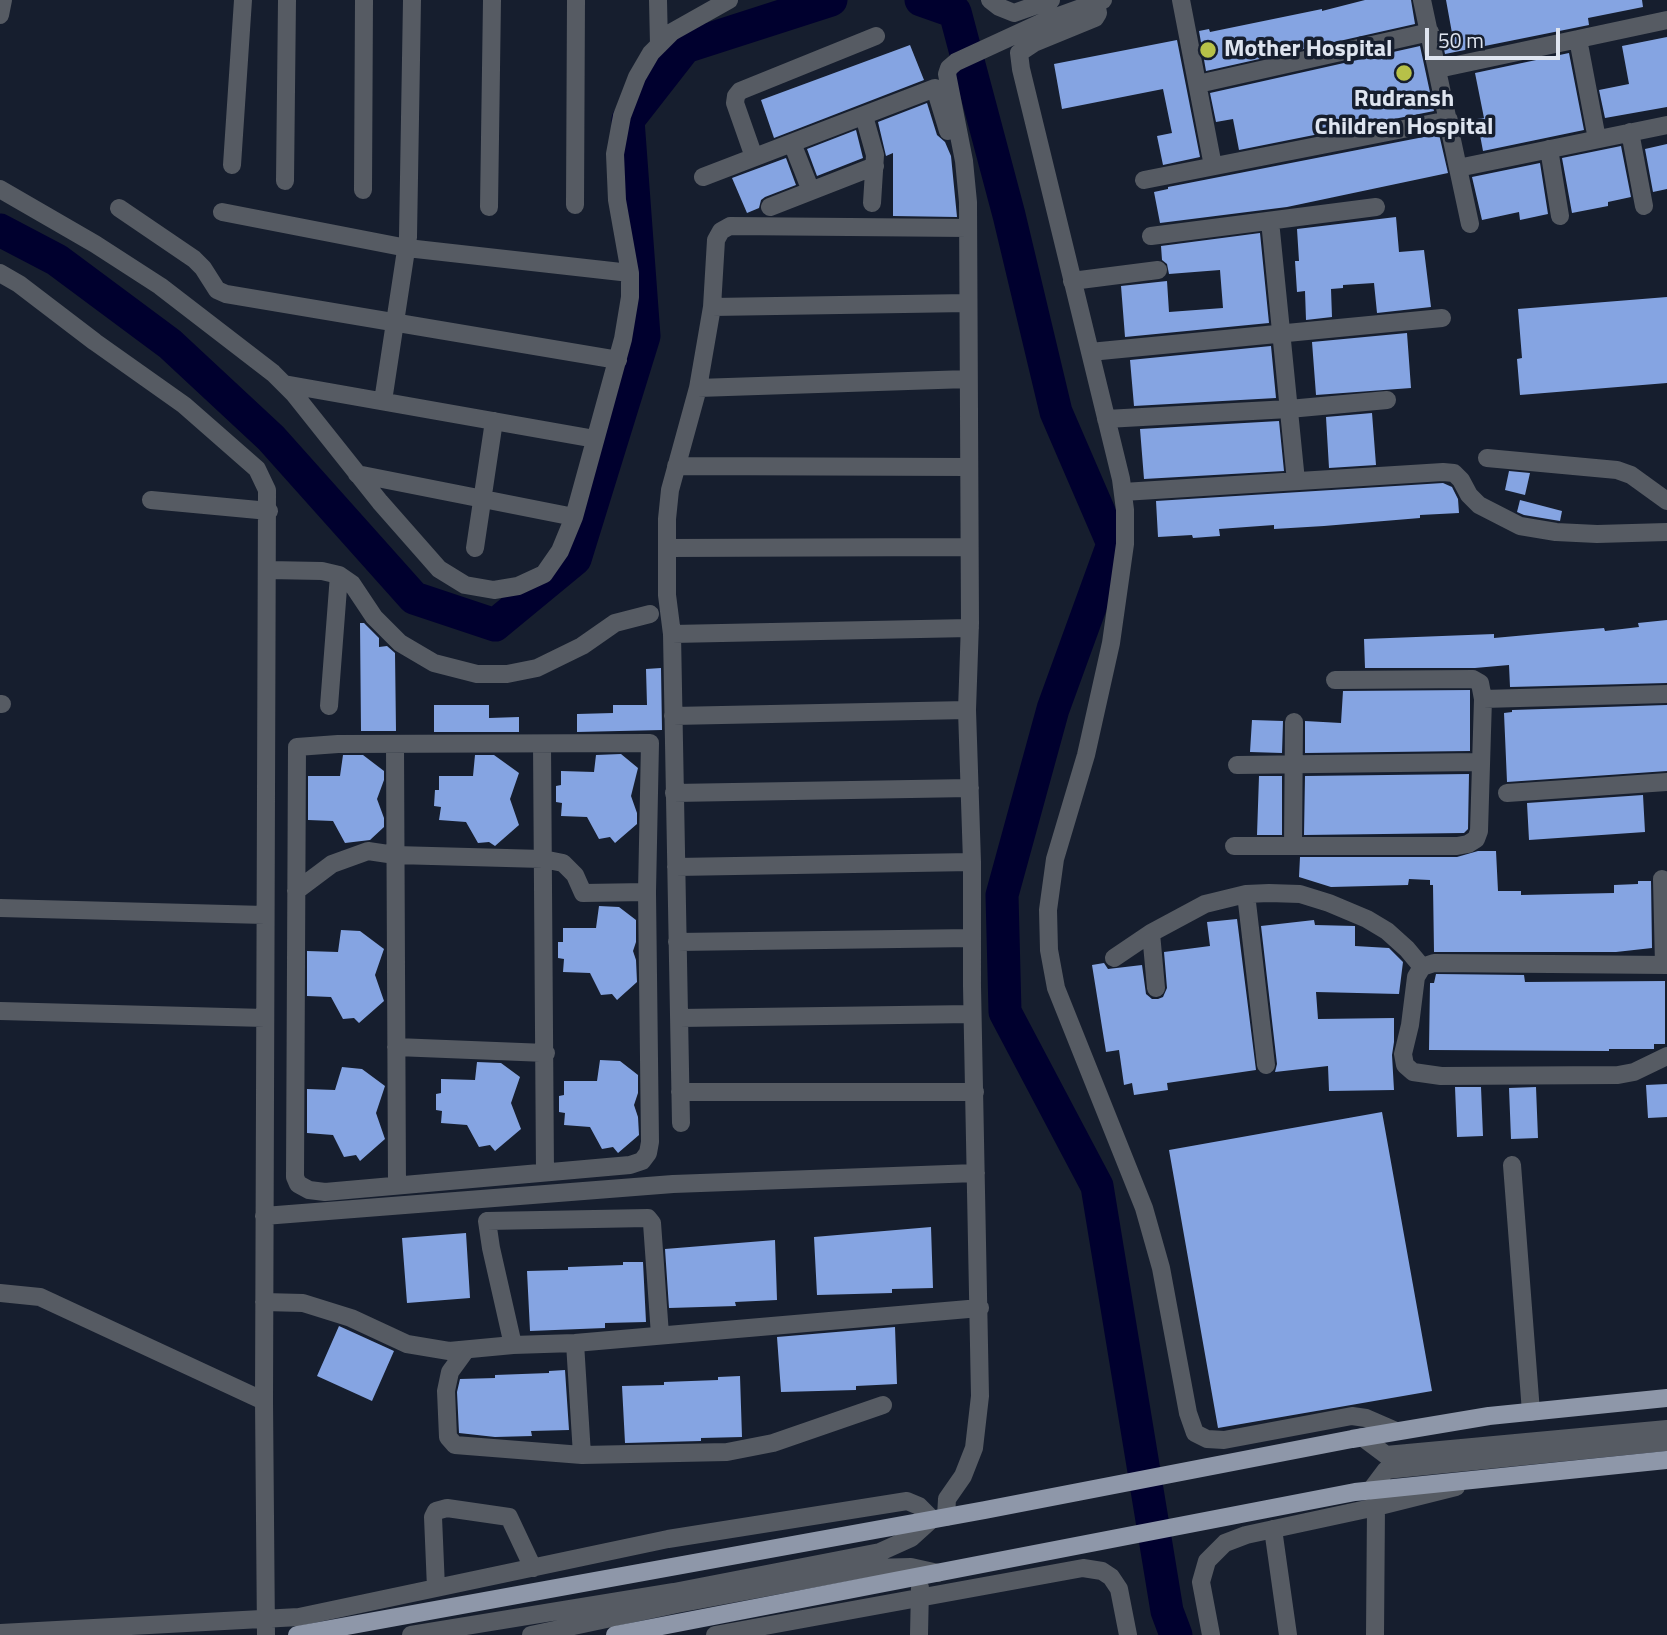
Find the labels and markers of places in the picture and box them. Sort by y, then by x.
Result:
place label: Mother Hospital [1224,36,1393,64]
marker: Mother Hospital [1198,40,1218,60]
marker: Rudransh Children Hospital [1394,63,1414,83]
place label: Rudransh Children Hospital [1315,86,1493,142]

